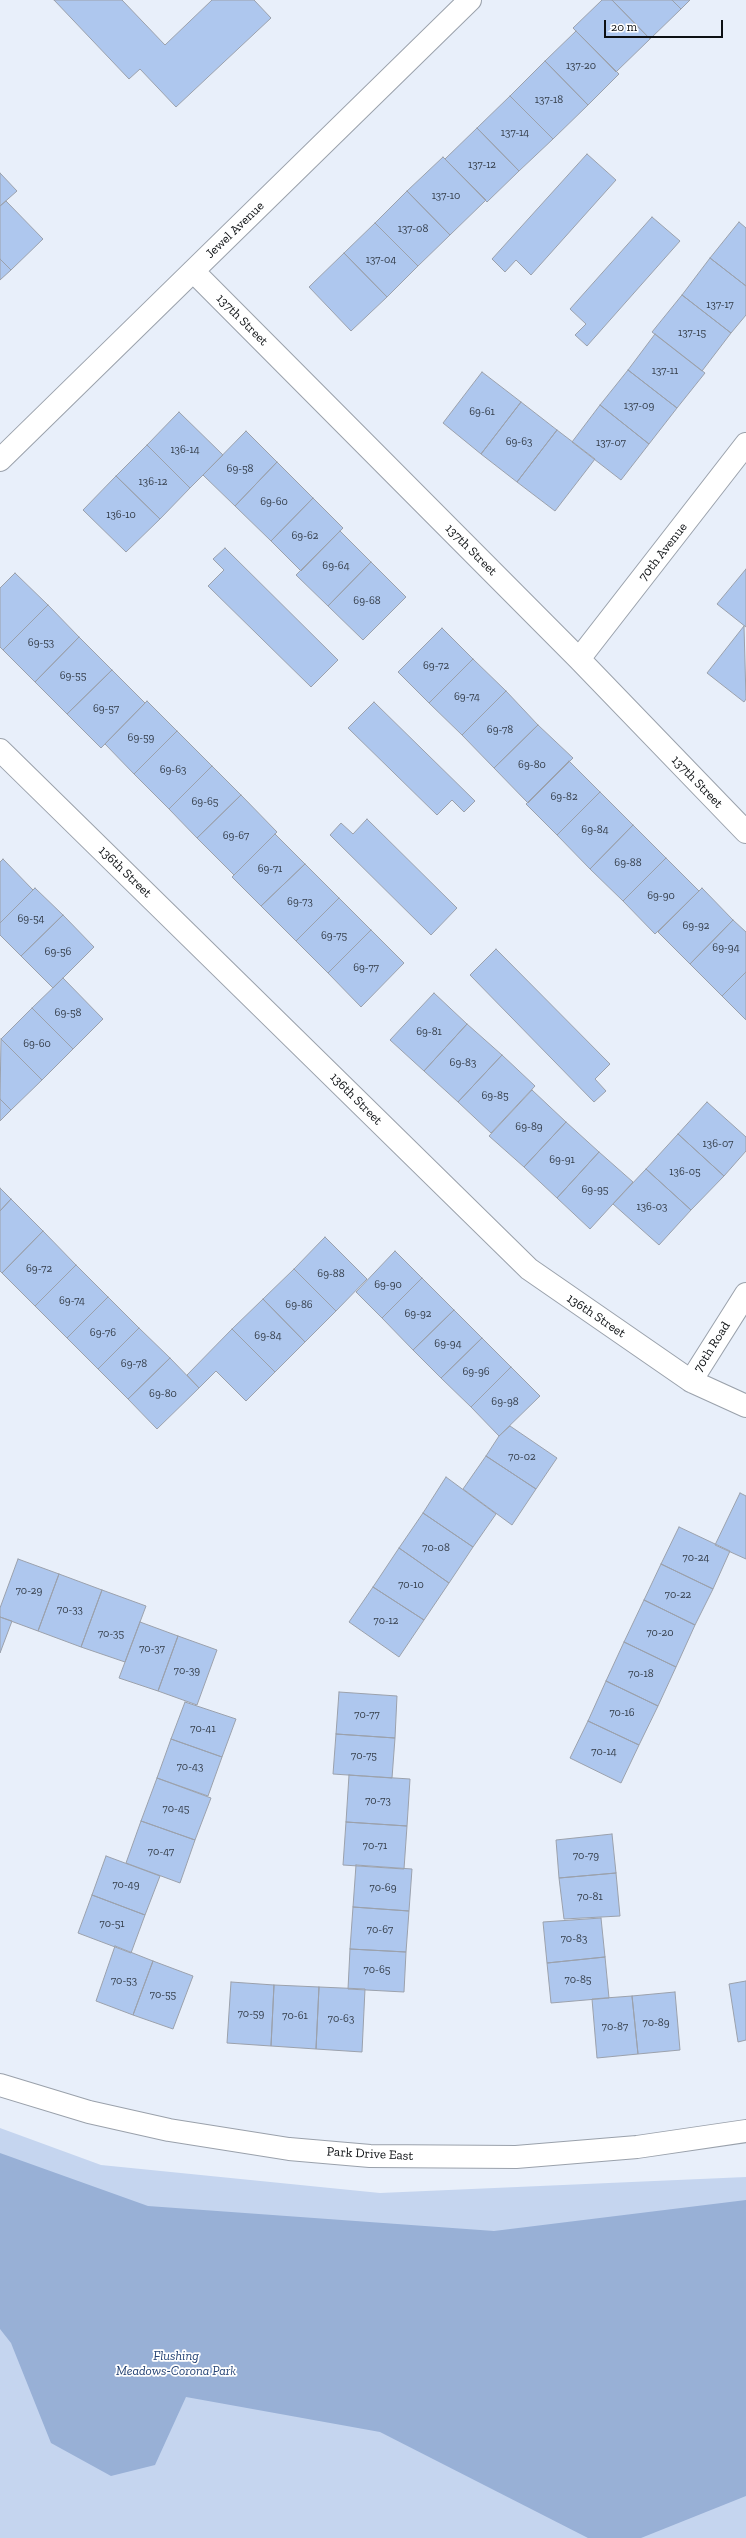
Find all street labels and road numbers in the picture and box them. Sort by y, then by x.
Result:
street label: Jewel Avenue [203,198,267,262]
street label: 137th Street [213,291,271,349]
street label: 70th Avenue [635,520,691,584]
street label: 137th Street [442,521,500,579]
street label: 137th Street [668,753,726,811]
street label: 136th Street [95,843,155,901]
street label: 136th Street [327,1070,385,1128]
street label: 136th Street [564,1291,628,1341]
street label: 70th Road [690,1319,734,1375]
street label: Park Drive East [326,2144,414,2164]

